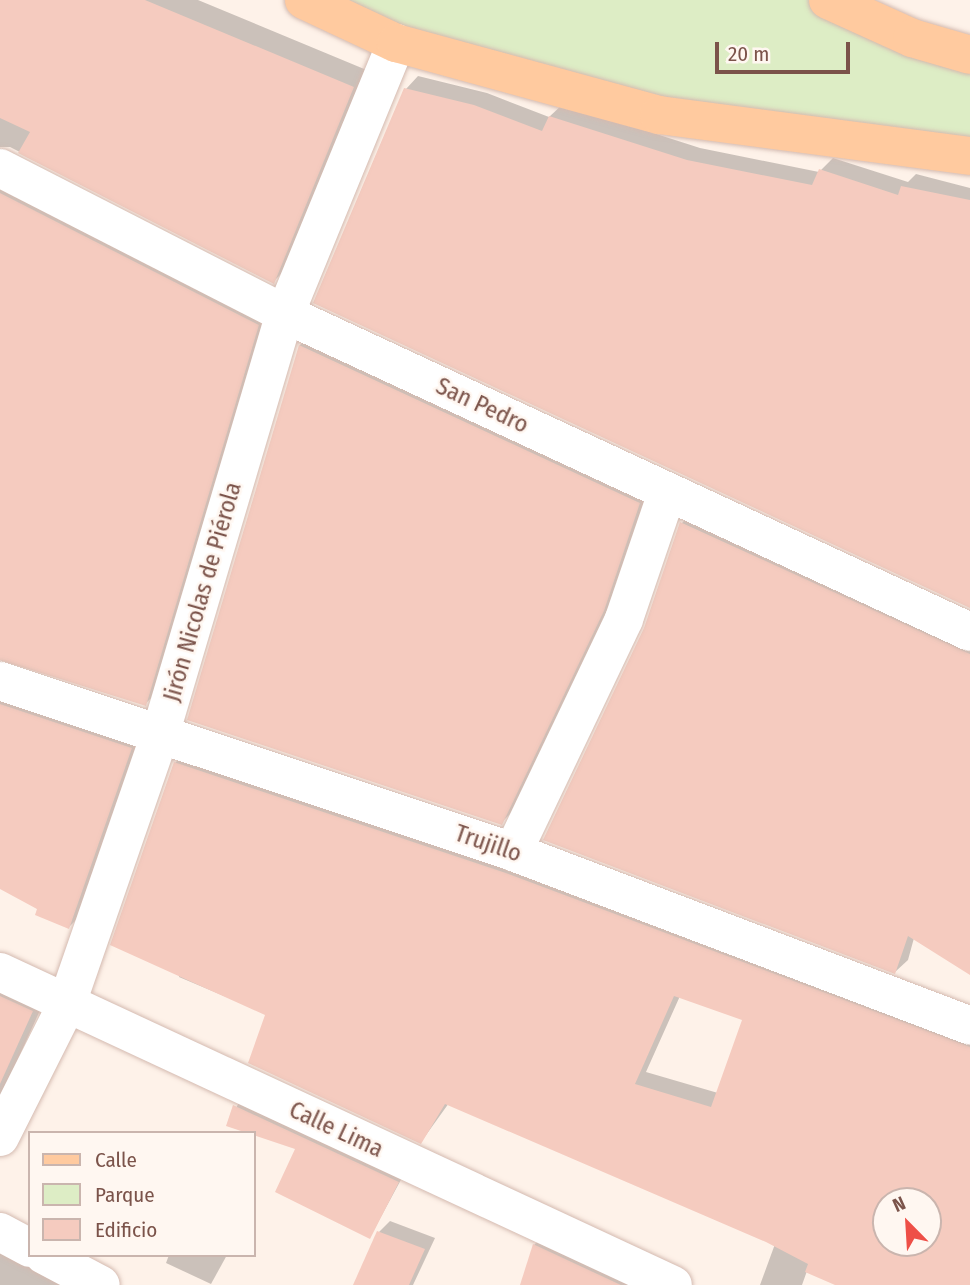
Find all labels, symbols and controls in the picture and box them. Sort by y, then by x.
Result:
scale bar [718,28,853,72]
text: 20 m [728,41,769,67]
street label: San Pedro [431,372,533,440]
street label: Jirón Nicolas de Piérola [158,479,248,705]
street label: Trujillo [451,819,525,869]
street label: Calle Lima [284,1096,388,1164]
legend [28,1131,256,1257]
text: Calle [95,1147,137,1173]
text: Parque [95,1182,155,1208]
north arrow [872,1187,942,1257]
text: N [889,1191,909,1217]
text: Edificio [95,1217,157,1243]

